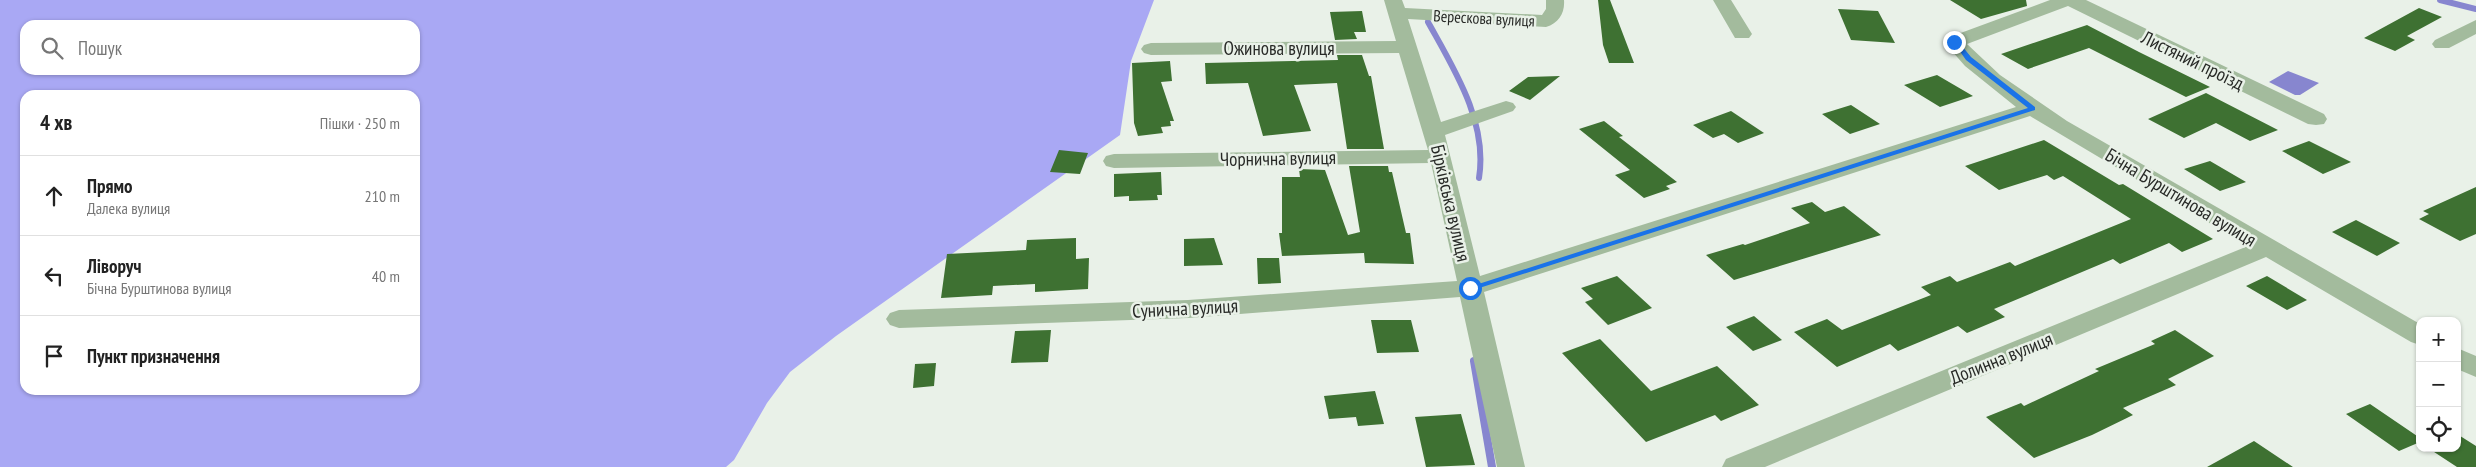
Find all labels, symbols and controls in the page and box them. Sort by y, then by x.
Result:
street label: Верескова вулиця [1433,5,1535,31]
search box [20,20,420,75]
street label: Листяний проїзд [2137,24,2249,95]
route end [1943,31,1966,54]
icon: search [38,34,66,62]
text: Пошук [78,36,122,60]
street label: Ожинова вулиця [1223,36,1335,60]
text: 4 хв [40,109,72,136]
text: Пішки · 250 m [320,113,400,133]
street label: Бірківська вулиця [1426,142,1476,264]
street label: Бічна Бурштинова вулиця [2101,143,2261,251]
street label: Чорнична вулиця [1220,145,1336,171]
text: Прямо [87,174,132,198]
icon: ahead [40,182,68,210]
text: 210 m [365,186,400,206]
text: Далека вулиця [87,198,170,218]
text: Ліворуч [87,254,141,278]
icon: left [40,262,68,290]
text: 40 m [372,266,400,286]
route start [1459,277,1482,300]
text: Бічна Бурштинова вулиця [87,278,232,298]
street label: Сунична вулиця [1131,293,1239,323]
map controls [2416,317,2461,452]
button: + [2416,317,2461,362]
street label: Долинна вулиця [1946,327,2056,389]
icon: arrive [40,342,68,370]
text: Пункт призначення [87,344,220,368]
button: − [2416,362,2461,407]
button: locate [2416,407,2461,452]

